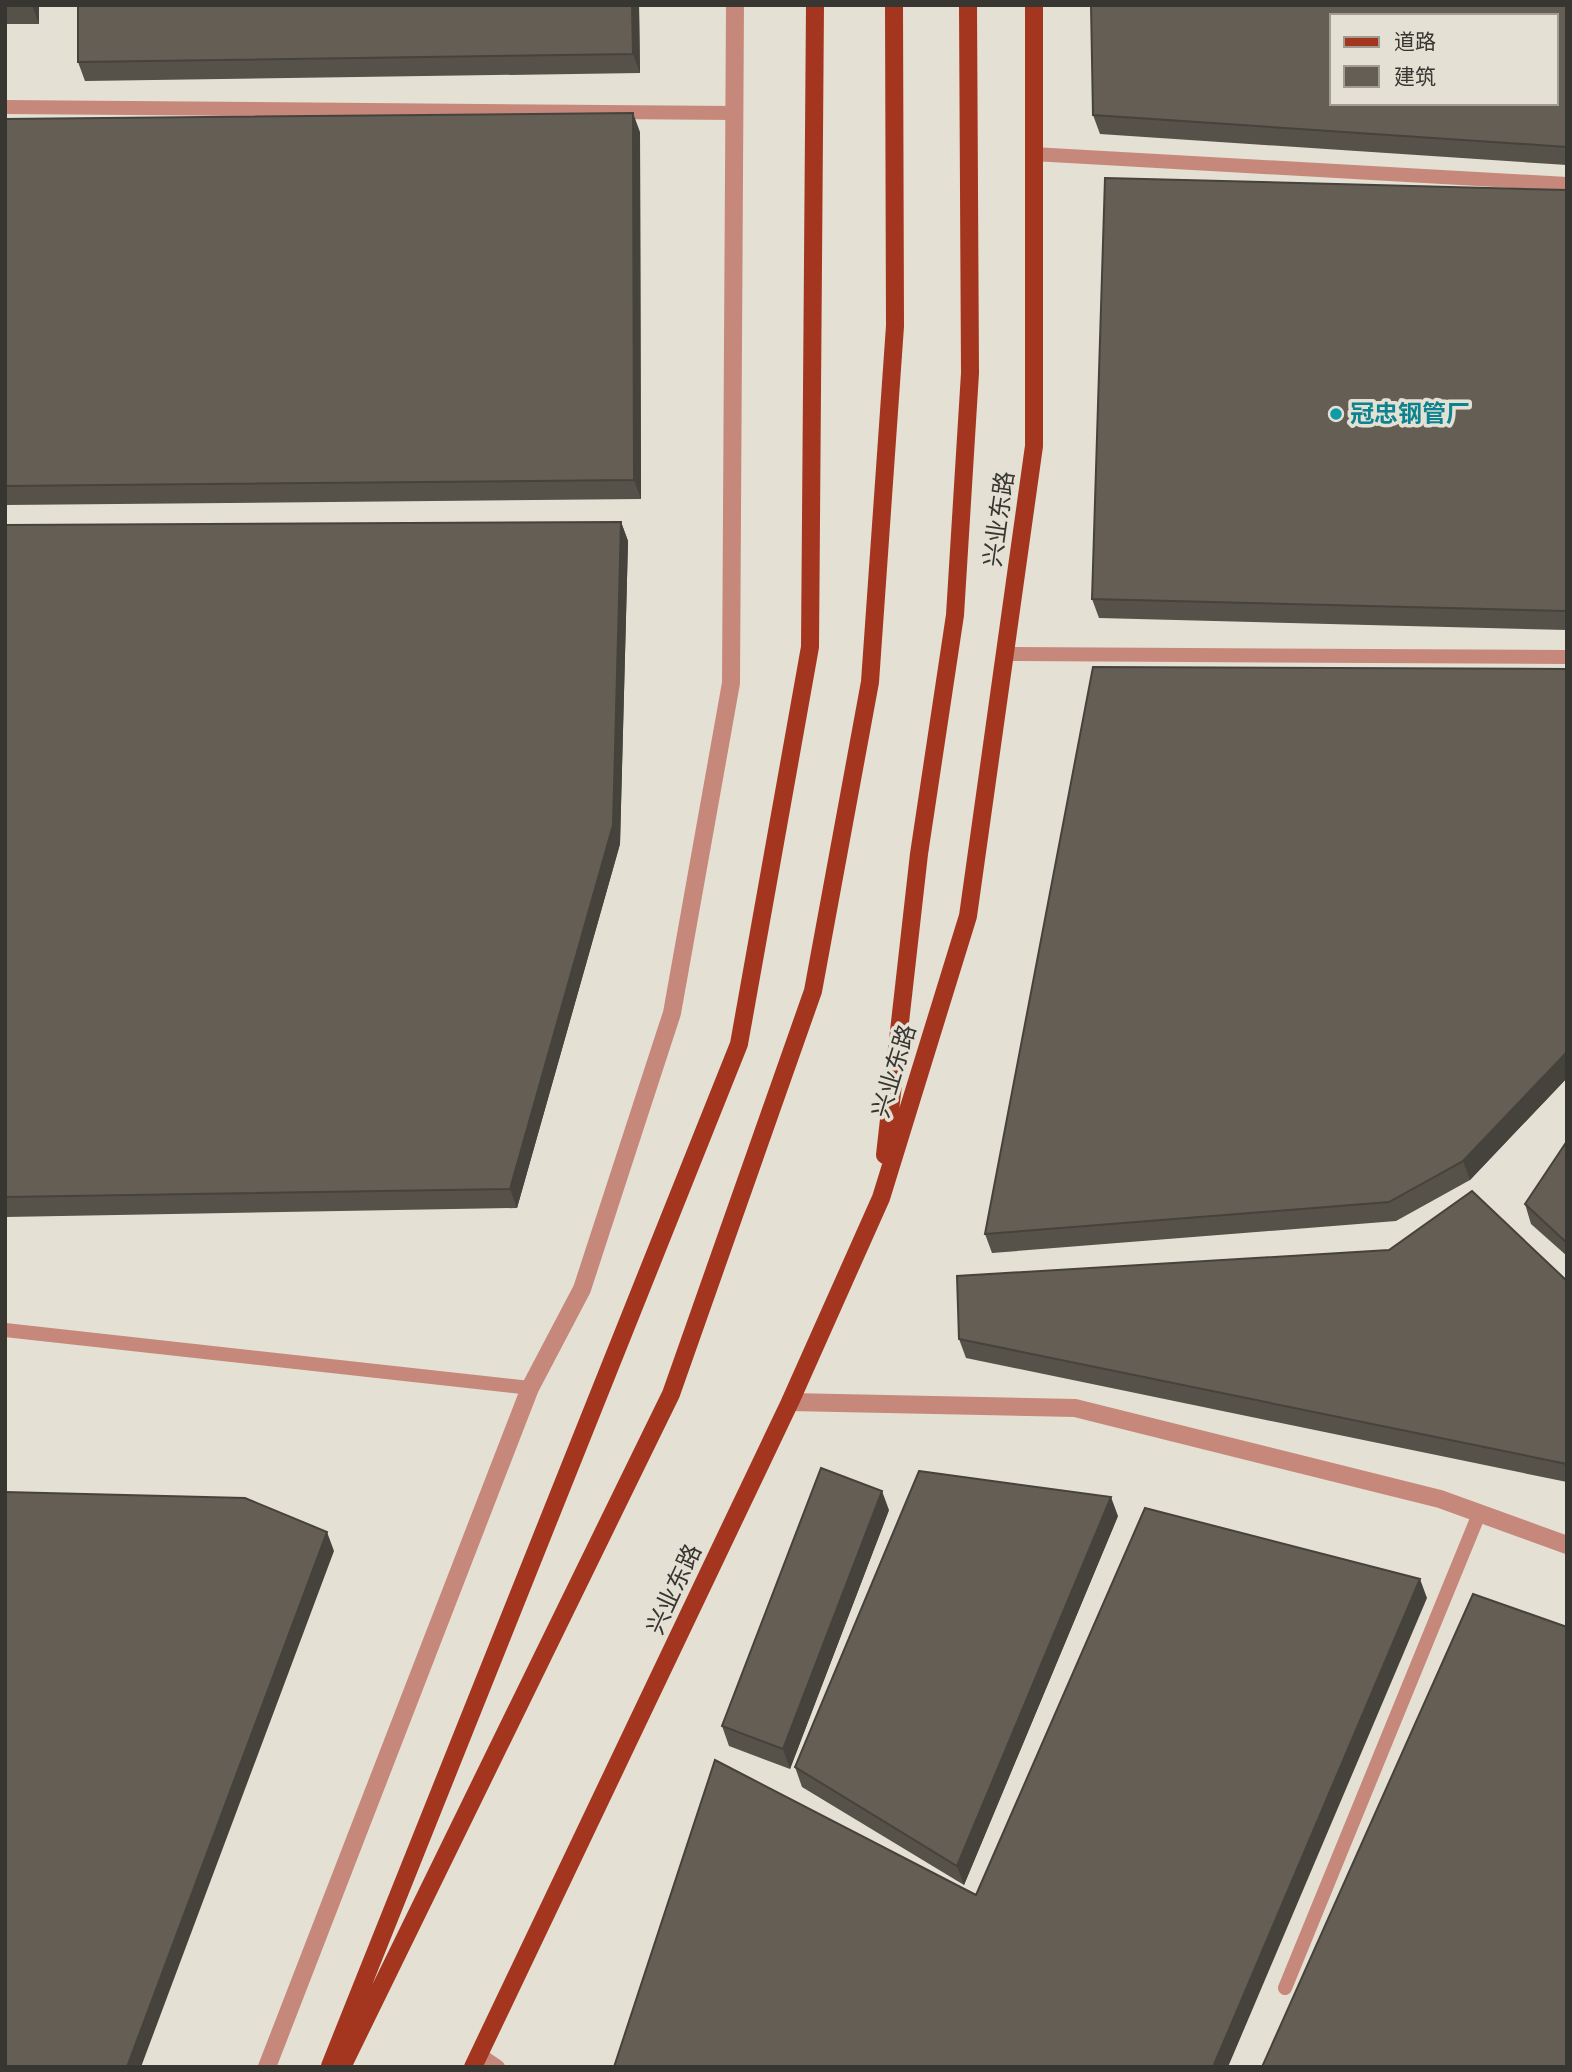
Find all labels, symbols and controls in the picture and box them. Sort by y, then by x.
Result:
legend [1330,14,1558,105]
text: 道路 [1394,29,1436,54]
text: 建筑 [1394,64,1436,89]
place label: 冠忠钢管厂 [1350,399,1470,427]
marker: 冠忠钢管厂 [1328,406,1344,422]
street label: 兴业东路 [977,469,1019,568]
street label: 兴业东路 [866,1021,920,1121]
street label: 兴业东路 [640,1539,706,1638]

